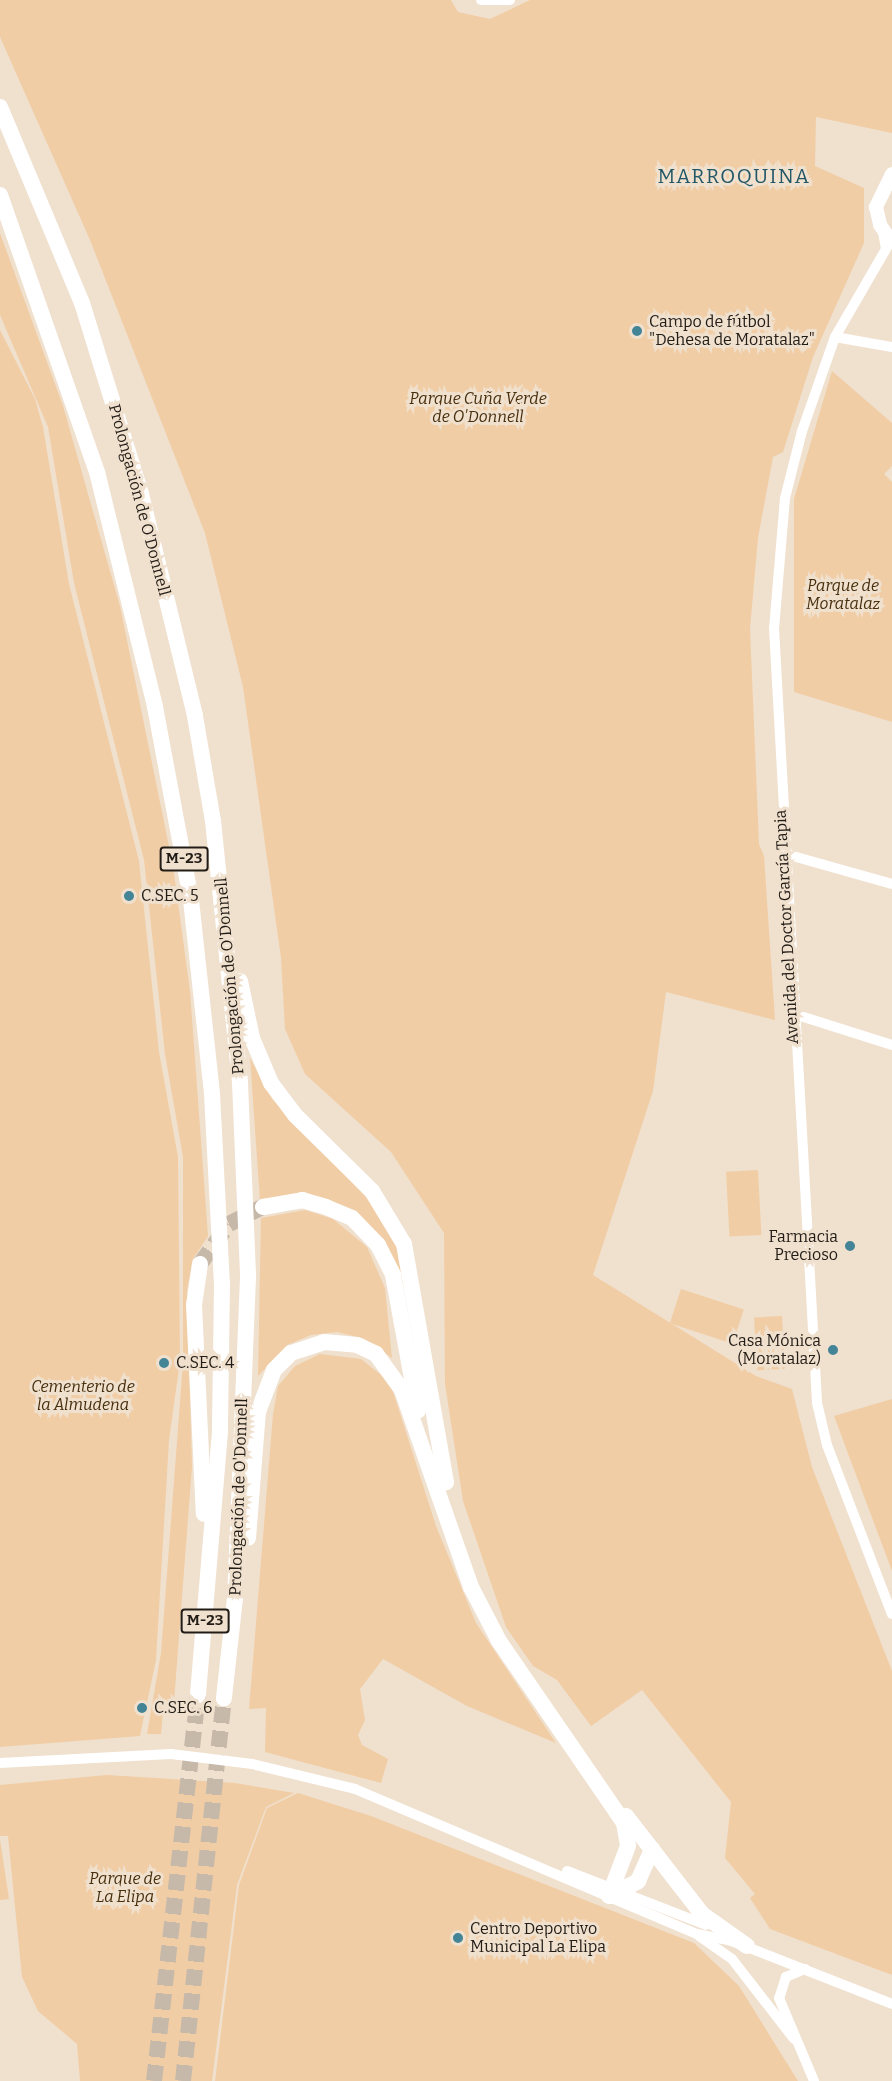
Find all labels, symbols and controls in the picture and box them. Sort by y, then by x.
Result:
district label: MARROQUINA [657,164,811,188]
place label: Campo de fútbol "Dehesa de Moratalaz" [649,312,815,350]
marker: Campo de fútbol "Dehesa de Moratalaz" [630,324,644,338]
park label: Parque Cuña Verde de O'Donnell [409,389,547,427]
street label: Prolongación de O'Donnell [104,402,174,598]
park label: Parque de Moratalaz [806,576,880,614]
street label: Avenida del Doctor García Tapia [771,809,803,1045]
road number: M-23 [158,847,210,871]
street label: Prolongación de O'Donnell [212,877,248,1075]
place label: C.SEC. 5 [141,886,198,906]
marker: C.SEC. 5 [122,889,136,903]
place label: Farmacia Precioso [769,1227,838,1265]
marker: Farmacia Precioso [843,1239,857,1253]
place label: Casa Mónica (Moratalaz) [728,1331,821,1369]
marker: Casa Mónica (Moratalaz) [826,1343,840,1357]
place label: C.SEC. 4 [176,1353,234,1373]
marker: C.SEC. 4 [157,1356,171,1370]
park label: Cementerio de la Almudena [31,1377,135,1415]
street label: Prolongación de O'Donnell [226,1398,252,1596]
road number: M-23 [180,1609,230,1633]
place label: C.SEC. 6 [154,1698,212,1718]
marker: C.SEC. 6 [135,1701,149,1715]
park label: Parque de La Elipa [89,1869,161,1907]
place label: Centro Deportivo Municipal La Elipa [470,1919,606,1957]
marker: Centro Deportivo Municipal La Elipa [451,1931,465,1945]

